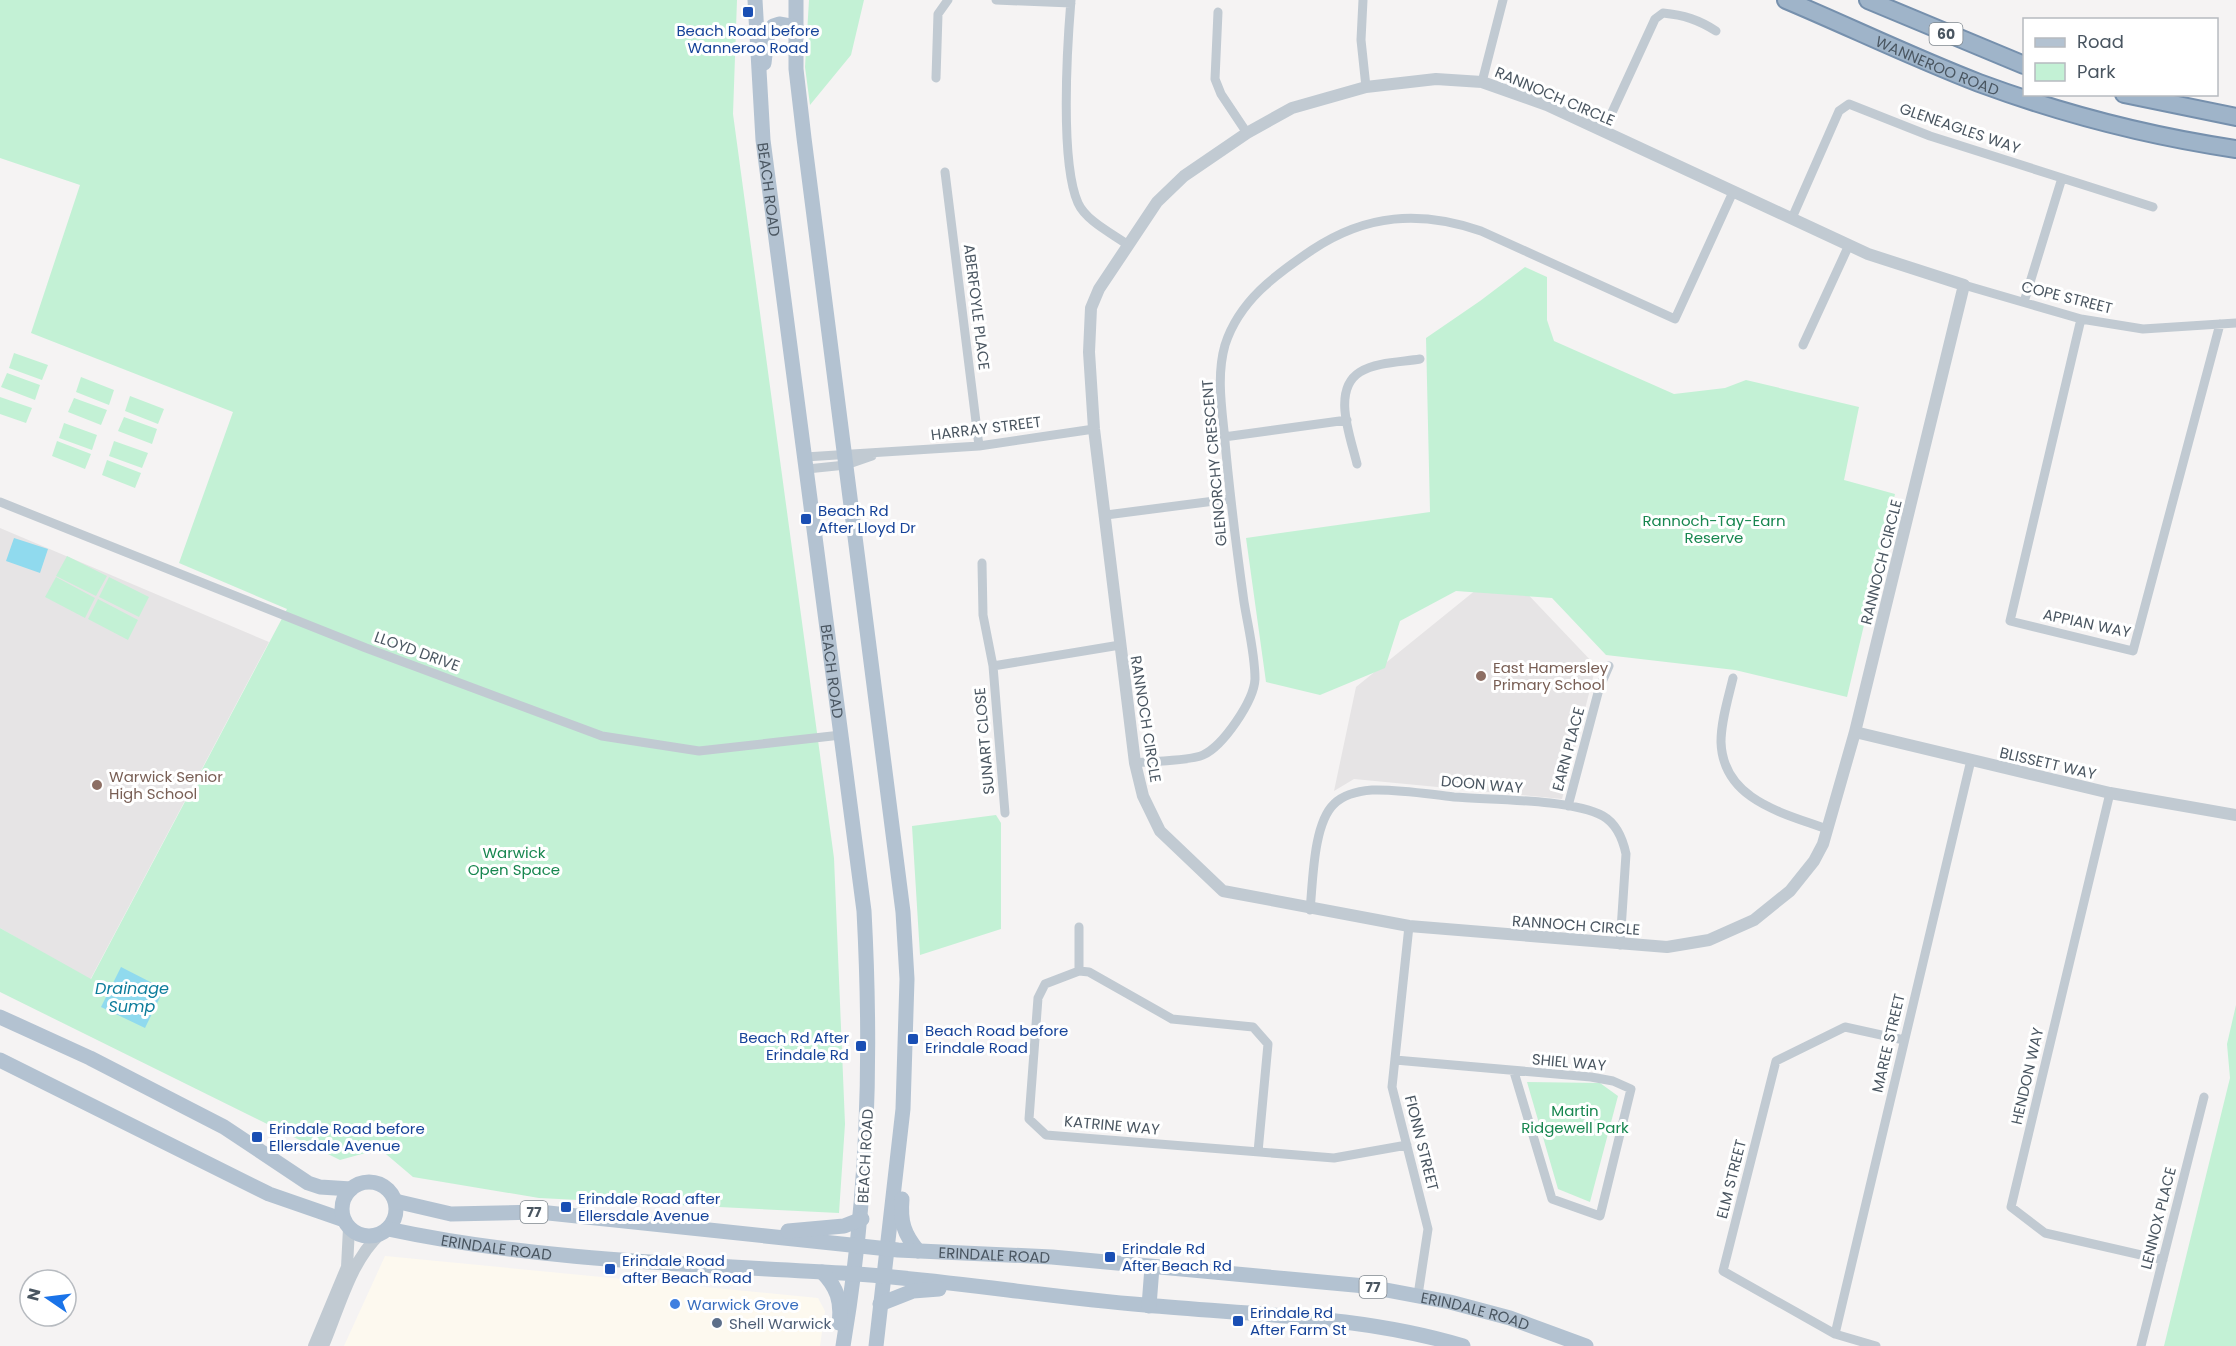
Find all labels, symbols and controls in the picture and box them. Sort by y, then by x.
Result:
marker: Beach Road before Wanneroo Road [741,5,755,19]
legend [2023,18,2218,96]
place label: Beach Road before Wanneroo Road [676,20,820,58]
road number: 60 [1930,23,1962,45]
text: Road [2077,29,2124,54]
street label: WANNEROO ROAD [1872,30,2002,100]
text: Park [2077,59,2116,84]
street label: RANNOCH CIRCLE [1492,61,1618,131]
street label: GLENEAGLES WAY [1897,98,2023,159]
street label: BEACH ROAD [753,141,786,238]
street label: ABERFOYLE PLACE [959,243,995,371]
street label: COPE STREET [2019,276,2115,318]
street label: GLENORCHY CRESCENT [1196,379,1232,547]
street label: HARRAY STREET [930,411,1042,445]
street label: RANNOCH CIRCLE [1855,497,1907,627]
place label: Beach Rd After Lloyd Dr [818,500,916,538]
park label: Rannoch-Tay-Earn Reserve [1642,510,1786,548]
marker: Beach Rd After Lloyd Dr [799,512,813,526]
street label: APPIAN WAY [2041,603,2133,643]
street label: BEACH ROAD [816,623,849,720]
street label: LLOYD DRIVE [371,626,463,676]
street label: RANNOCH CIRCLE [1126,654,1166,784]
place label: East Hamersley Primary School [1493,657,1609,695]
marker: East Hamersley Primary School [1474,669,1488,683]
street label: SUNART CLOSE [969,687,999,795]
street label: EARN PLACE [1547,705,1589,793]
street label: BLISSETT WAY [1998,742,2099,784]
place label: Warwick Senior High School [109,766,223,804]
street label: DOON WAY [1440,770,1524,798]
marker: Warwick Senior High School [90,778,104,792]
park label: Warwick Open Space [468,842,560,880]
street label: RANNOCH CIRCLE [1511,910,1641,940]
water label: Drainage Sump [95,977,169,1018]
street label: MAREE STREET [1866,991,1910,1095]
place label: Beach Road before Erindale Road [925,1020,1068,1058]
street label: HENDON WAY [2006,1025,2048,1127]
place label: Beach Rd After Erindale Rd [739,1027,849,1065]
marker: Beach Road before Erindale Road [906,1032,920,1046]
marker: Beach Rd After Erindale Rd [854,1039,868,1053]
street label: SHIEL WAY [1531,1048,1607,1076]
street label: FIONN STREET [1400,1093,1444,1193]
park label: Martin Ridgewell Park [1521,1100,1629,1138]
street label: BEACH ROAD [852,1108,878,1204]
street label: KATRINE WAY [1063,1110,1161,1140]
place label: Erindale Road before Ellersdale Avenue [269,1118,425,1156]
marker: Erindale Road before Ellersdale Avenue [250,1130,264,1144]
street label: ELM STREET [1711,1137,1751,1221]
street label: LENNOX PLACE [2135,1165,2181,1271]
place label: Erindale Road after Ellersdale Avenue [578,1188,721,1226]
marker: Erindale Road after Ellersdale Avenue [559,1200,573,1214]
road number: 77 [520,1201,548,1223]
street label: ERINDALE ROAD [439,1229,553,1265]
place label: Erindale Rd After Beach Rd [1122,1238,1232,1276]
street label: ERINDALE ROAD [938,1241,1051,1267]
place label: Erindale Road after Beach Road [622,1250,752,1288]
marker: Erindale Rd After Beach Rd [1103,1250,1117,1264]
marker: Erindale Road after Beach Road [603,1262,617,1276]
north arrow [18,1268,78,1328]
road number: 77 [1360,1276,1386,1298]
text: N [21,1286,47,1303]
street label: ERINDALE ROAD [1419,1286,1533,1335]
place label: Warwick Grove [687,1294,799,1315]
marker: Warwick Grove [668,1297,682,1311]
place label: Erindale Rd After Farm St [1250,1302,1346,1340]
place label: Shell Warwick [729,1313,832,1334]
marker: Erindale Rd After Farm St [1231,1314,1245,1328]
marker: Shell Warwick [710,1316,724,1330]

